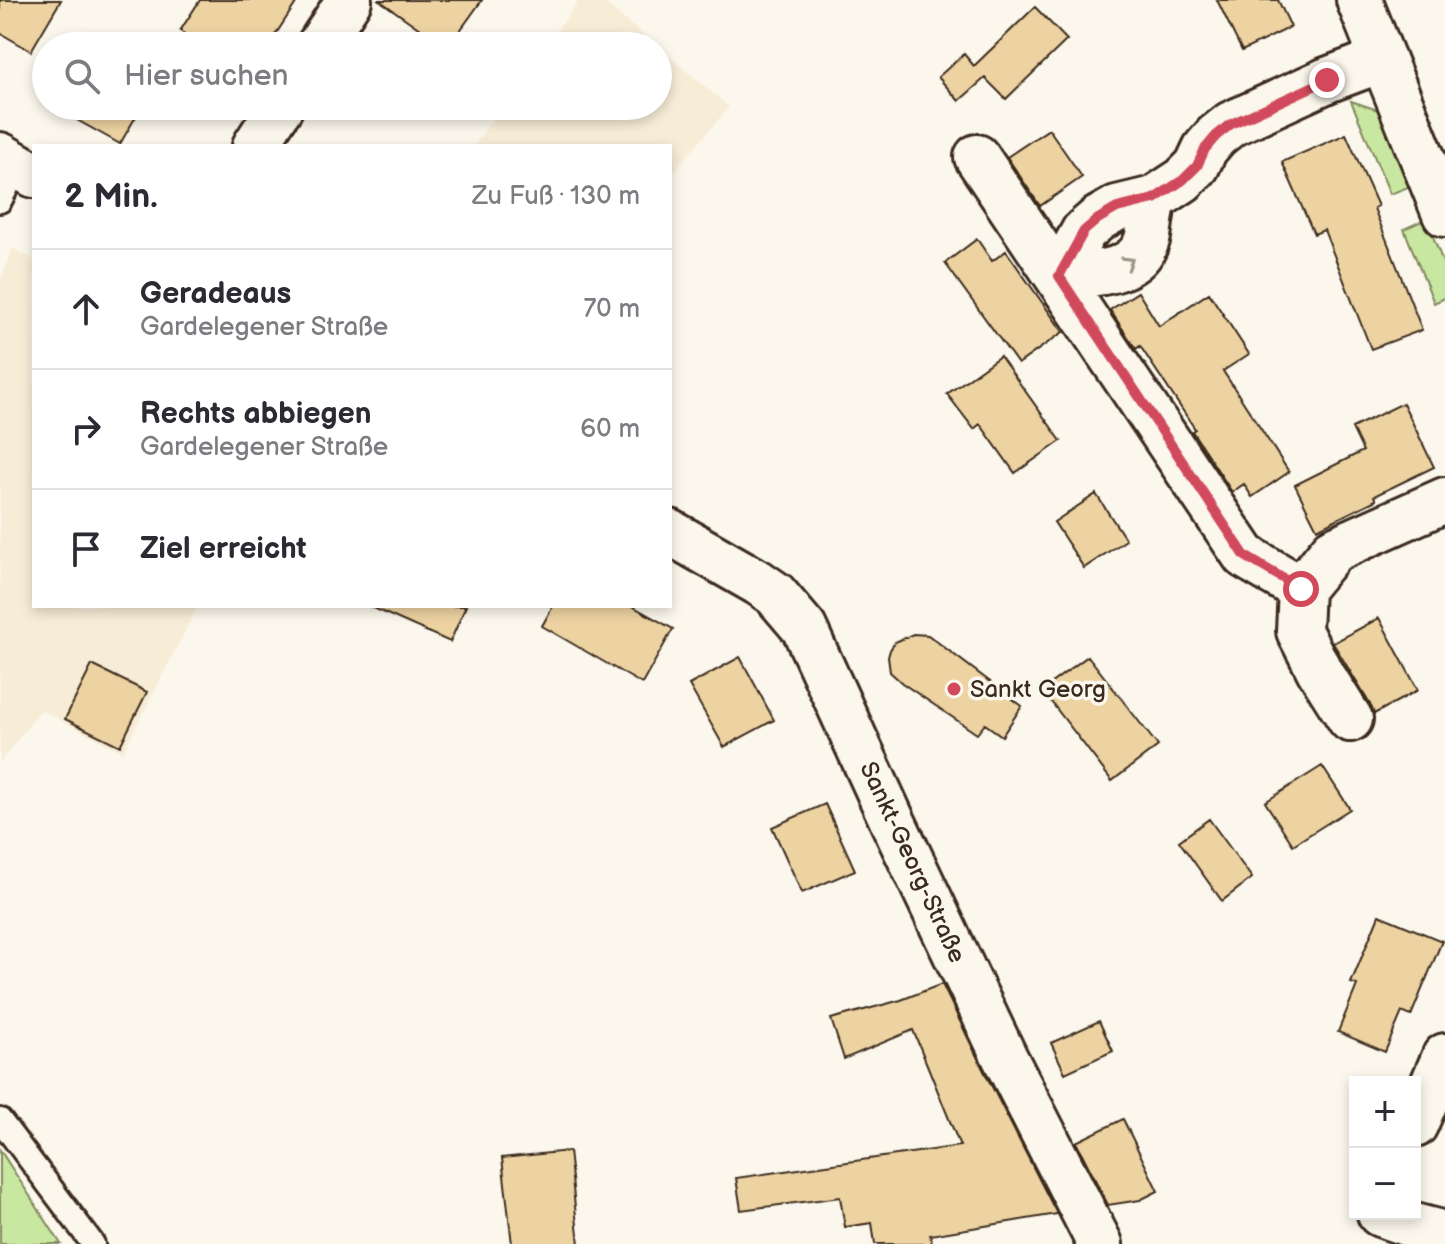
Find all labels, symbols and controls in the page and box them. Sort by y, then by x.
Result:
search box [32,32,672,120]
icon: search [60,54,104,98]
text: Hier suchen [124,58,289,94]
route end [1309,62,1345,98]
text: 2 Min. [64,176,158,217]
text: Zu Fuß · 130 m [472,181,640,212]
one-way arrow [1119,256,1133,271]
text: Geradeaus [140,276,291,312]
icon: ahead [64,287,108,331]
text: 70 m [583,294,640,325]
text: Gardelegener Straße [140,312,388,343]
text: Rechts abbiegen [140,396,372,432]
icon: right [64,407,108,451]
text: 60 m [580,414,640,445]
text: Gardelegener Straße [140,432,388,463]
icon: arrive [64,527,108,571]
text: Ziel erreicht [140,531,307,567]
route start [1283,571,1319,607]
place label: Sankt Georg [970,675,1106,704]
marker: Sankt Georg [945,680,963,698]
street label: Sankt-Georg-Straße [853,757,972,967]
map controls [1349,1076,1421,1220]
button: + [1349,1076,1421,1148]
button: − [1349,1148,1421,1220]

